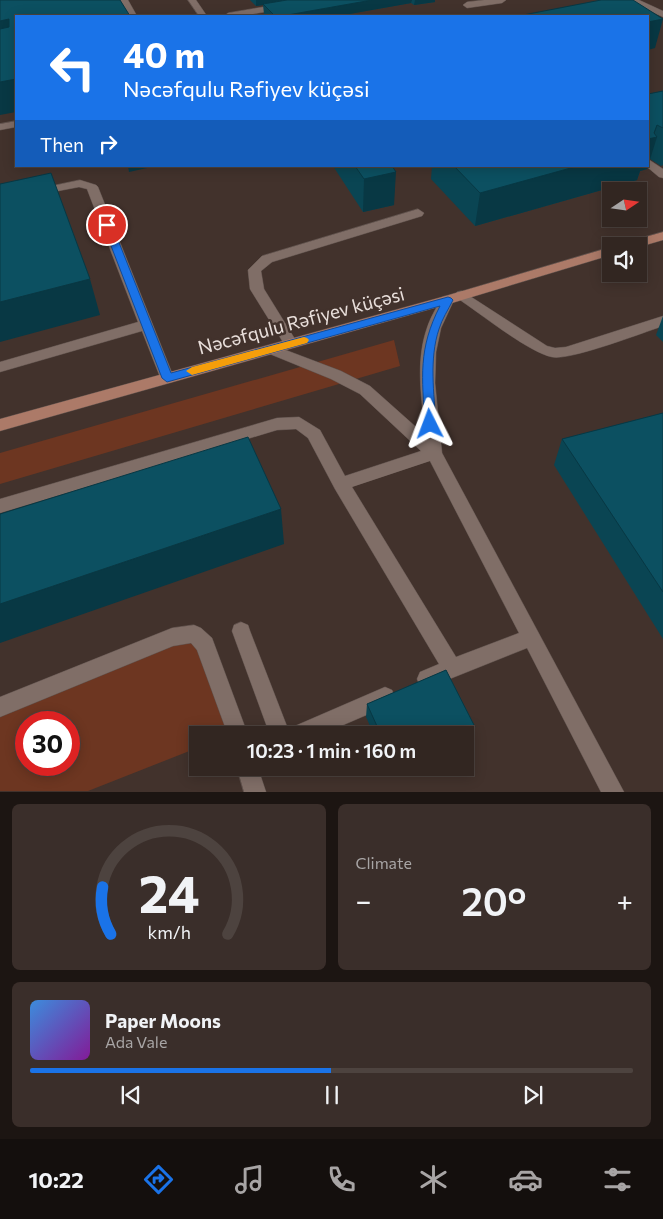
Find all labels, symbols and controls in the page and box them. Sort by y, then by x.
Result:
text: 40 m [123,32,205,75]
icon: left [40,35,105,100]
text: Nəcəfqulu Rəfiyev küçəsi [123,75,370,102]
icon: right [94,130,122,158]
text: Then [40,133,84,156]
north arrow [602,182,648,228]
map controls [602,182,647,282]
pin [86,204,128,246]
icon: arrive [93,211,121,239]
button: sound [602,237,647,282]
street label: Nəcəfqulu Rəfiyev küçəsi [195,281,407,359]
position arrow [403,397,455,449]
speed limit sign: 30 [15,711,80,776]
text: 10:23 · 1 min · 160 m [247,739,416,762]
text: Climate [356,853,412,872]
text: 24 [138,860,199,924]
text: 20° [462,877,526,924]
text: − [356,883,371,917]
text: + [617,883,633,917]
text: km/h [147,921,190,943]
text: Paper Moons [105,1009,221,1032]
text: Ada Vale [105,1032,167,1051]
icon: previous [117,1081,145,1109]
icon: pause [318,1081,346,1109]
icon: next [519,1081,547,1109]
icon: directions [141,1162,176,1197]
icon: music [232,1162,267,1197]
icon: phone [324,1162,359,1197]
icon: climate [416,1162,451,1197]
icon: car [508,1162,543,1197]
icon: filters [600,1162,635,1197]
text: 10:22 [28,1166,84,1193]

